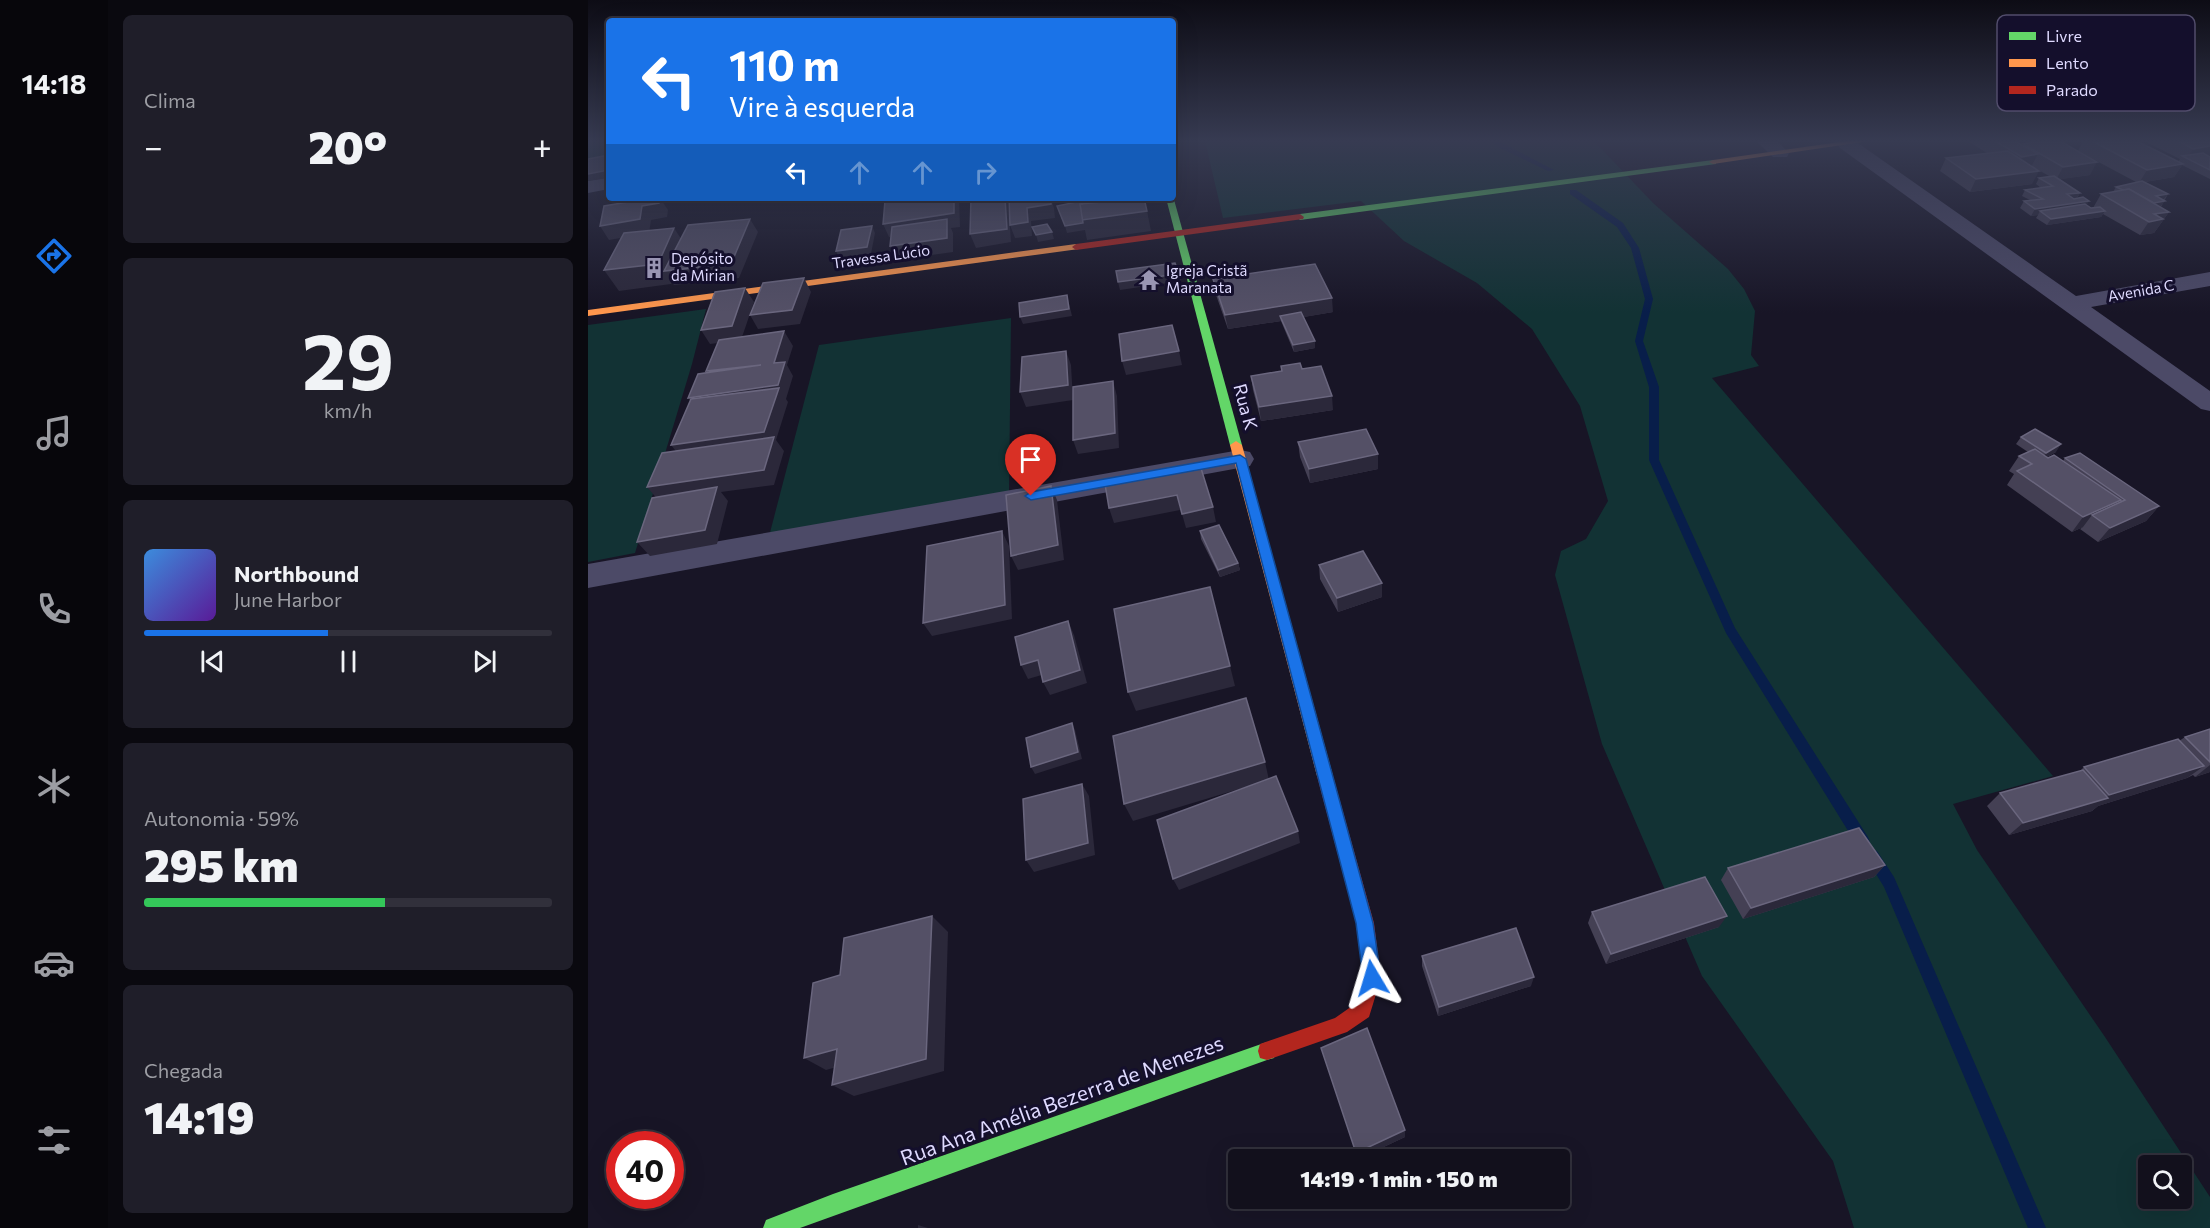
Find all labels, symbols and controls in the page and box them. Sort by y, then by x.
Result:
legend [1997,15,2195,111]
text: Livre [2046,26,2082,45]
text: 110 m [729,38,840,90]
icon: left [630,42,708,120]
text: Lento [2046,53,2089,72]
text: 14:18 [22,67,86,100]
text: Parado [2046,80,2098,99]
text: Clima [144,88,196,112]
text: Vire à esquerda [729,90,915,123]
text: 20° [308,118,387,173]
text: − [144,125,163,166]
text: + [533,125,552,166]
icon: left [780,156,813,189]
icon: ahead [843,156,876,189]
icon: ahead [906,156,939,189]
icon: right [969,156,1002,189]
icon: directions [33,235,75,277]
street label: Travessa Lúcio [831,240,931,272]
place label: Depósito da Mirian [671,249,735,284]
building icon: Depósito da Mirian [642,256,666,280]
place label: Igreja Cristã Maranata [1166,261,1247,296]
temple icon: Igreja Cristã Maranata [1137,268,1161,292]
street label: Avenida C [2106,275,2175,305]
text: 29 [302,311,394,406]
street label: Rua K [1229,381,1263,432]
text: km/h [324,398,372,422]
icon: music [33,412,75,454]
pin [1005,434,1056,496]
icon: arrive [1014,443,1047,476]
text: Northbound [234,560,359,587]
text: June Harbor [234,587,342,611]
icon: phone [33,588,75,630]
icon: previous [196,645,229,678]
icon: pause [332,645,365,678]
icon: next [468,645,501,678]
icon: climate [33,765,75,807]
text: Autonomia · 59% [144,806,299,830]
text: 295 km [144,836,299,891]
icon: car [33,942,75,984]
position arrow [1340,946,1404,1010]
street label: Rua Ana Amélia Bezerra de Menezes [897,1029,1226,1170]
text: Chegada [144,1058,223,1082]
text: 14:19 [144,1088,255,1143]
icon: filters [33,1119,75,1161]
speed limit sign: 40 [606,1131,684,1209]
map controls [2138,1155,2192,1209]
button: search [2138,1155,2192,1209]
text: 14:19 · 1 min · 150 m [1300,1165,1498,1192]

